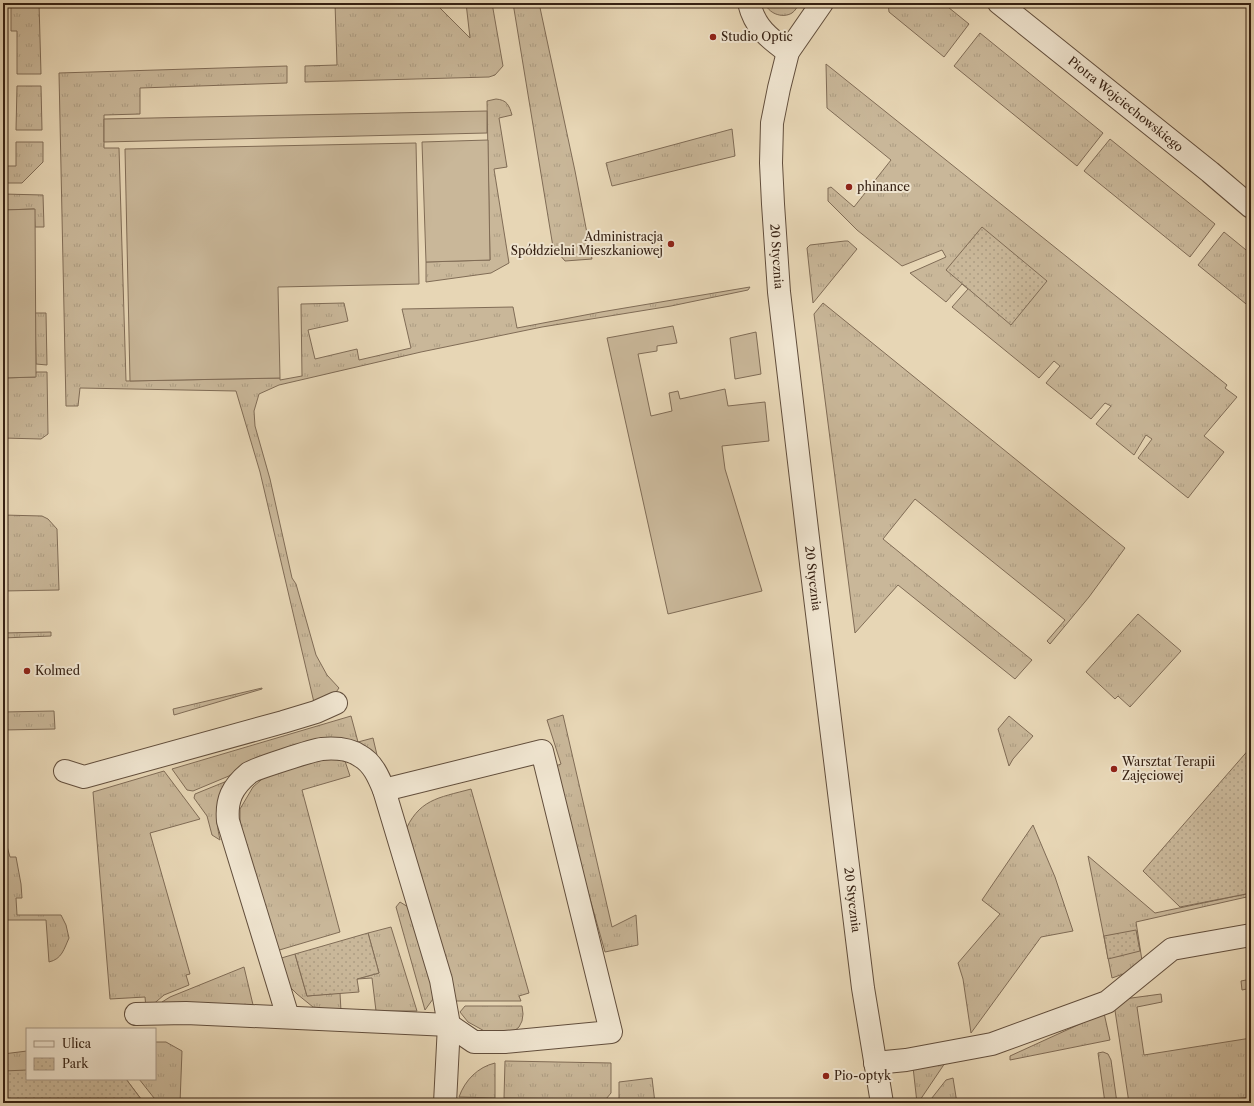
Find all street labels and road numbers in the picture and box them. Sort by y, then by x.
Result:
street label: Piotra Wojciechowskiego [1065,53,1186,155]
street label: 20 Stycznia [767,223,787,290]
street label: 20 Stycznia [802,545,825,612]
street label: 20 Stycznia [841,866,864,934]

